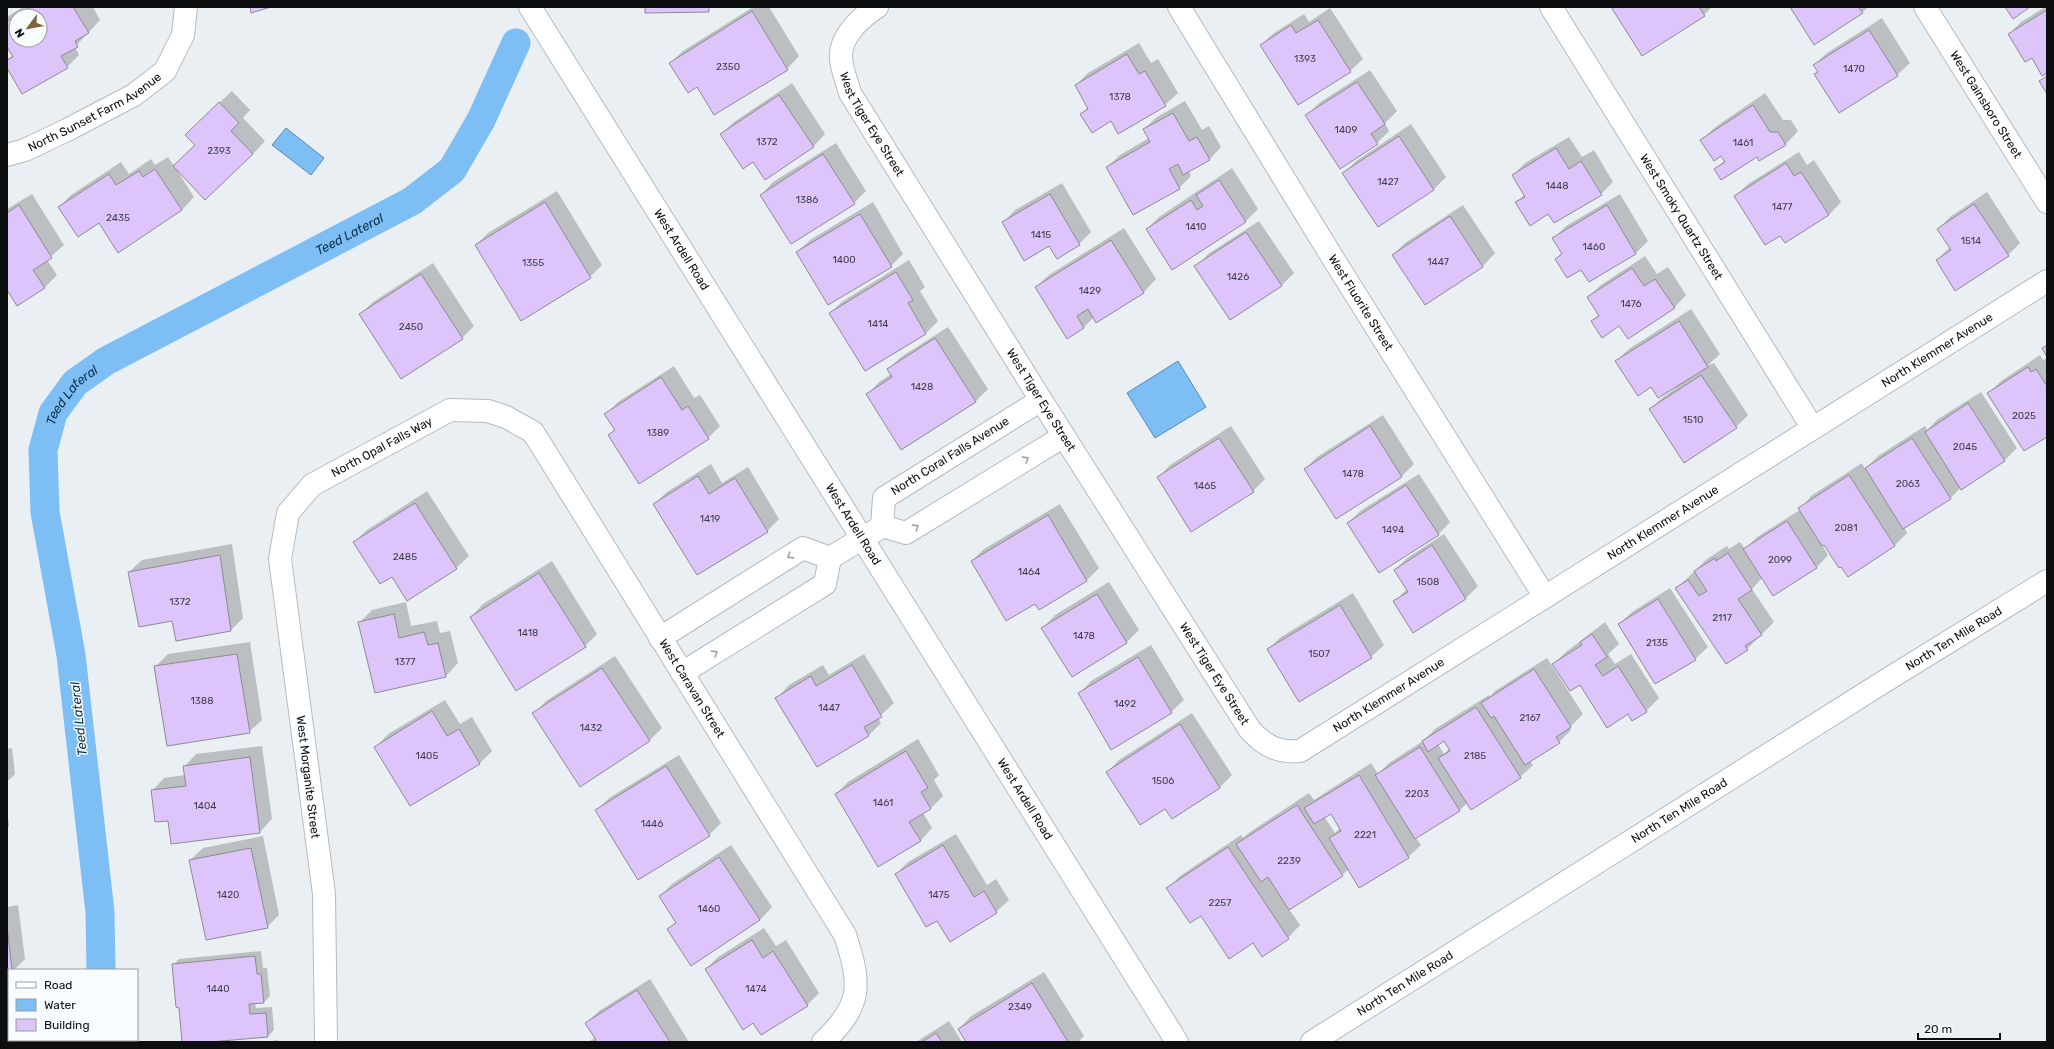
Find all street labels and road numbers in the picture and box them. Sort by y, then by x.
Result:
street label: West Gainsboro Street [1947,48,2025,161]
street label: North Sunset Farm Avenue [26,69,164,155]
street label: West Tiger Eye Street [837,70,907,179]
street label: West Smoky Quartz Street [1637,151,1726,283]
street label: West Ardell Road [651,206,712,293]
street label: West Fluorite Street [1325,252,1396,353]
street label: North Klemmer Avenue [1879,310,1996,390]
street label: West Tiger Eye Street [1004,346,1079,454]
street label: North Opal Falls Way [329,414,435,480]
street label: North Coral Falls Avenue [888,414,1012,498]
street label: West Ardell Road [823,481,884,567]
street label: North Klemmer Avenue [1605,482,1721,563]
street label: North Ten Mile Road [1903,604,2005,674]
street label: West Tiger Eye Street [1177,620,1252,728]
street label: West Caravan Street [656,636,728,740]
street label: North Klemmer Avenue [1331,655,1447,735]
street label: West Morganite Street [294,715,323,840]
street label: West Ardell Road [994,756,1056,842]
street label: North Ten Mile Road [1629,775,1730,846]
street label: North Ten Mile Road [1354,948,1456,1019]

